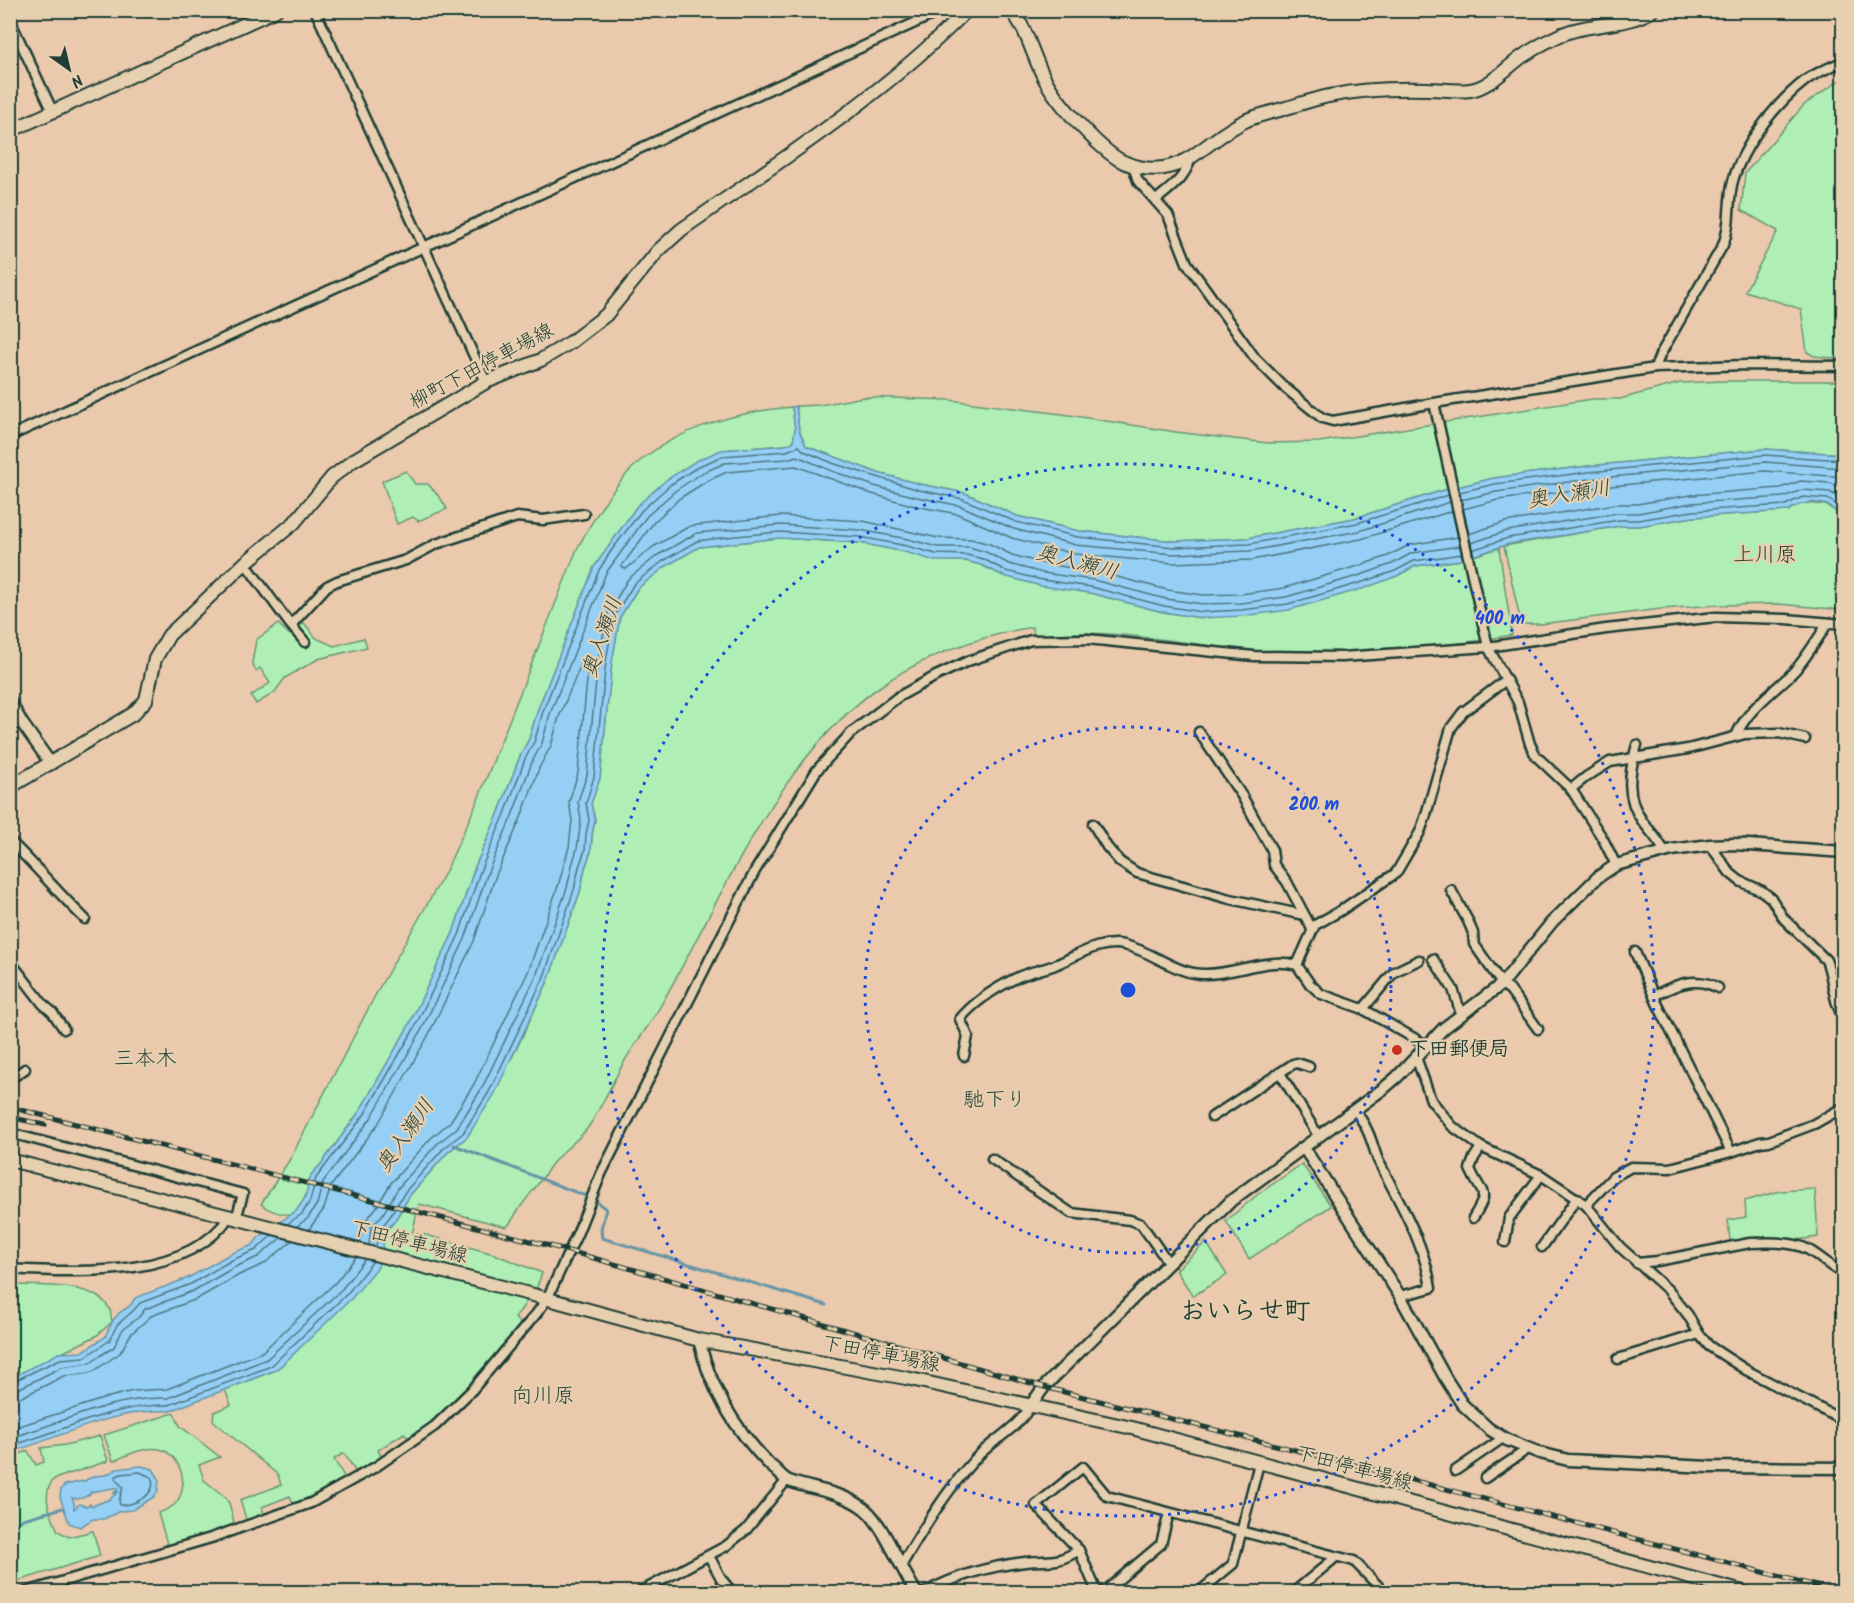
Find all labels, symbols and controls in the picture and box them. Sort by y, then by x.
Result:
north arrow [39,39,99,99]
text: N [65,67,88,93]
street label: 柳町下田停車場線 [404,315,560,419]
water label: 奥入瀬川 [1525,472,1613,518]
water label: 奥入瀬川 [1032,536,1122,590]
district label: 上川原 [1734,539,1797,572]
water label: 奥入瀬川 [574,592,632,682]
text: 400 m [1475,605,1525,634]
text: 200 m [1289,791,1340,820]
centre of rings [1118,980,1138,1000]
place label: 下田郵便局 [1409,1034,1509,1066]
district label: 三本木 [114,1043,177,1076]
marker: 下田郵便局 [1390,1043,1404,1057]
district label: 馳下り [964,1084,1027,1117]
water label: 奥入瀬川 [368,1092,444,1180]
street label: 下田停車場線 [347,1213,471,1273]
district label: おいらせ町 [1180,1291,1310,1333]
street label: 下田停車場線 [819,1328,943,1382]
district label: 向川原 [512,1380,575,1413]
street label: 下田停車場線 [1292,1438,1416,1500]

